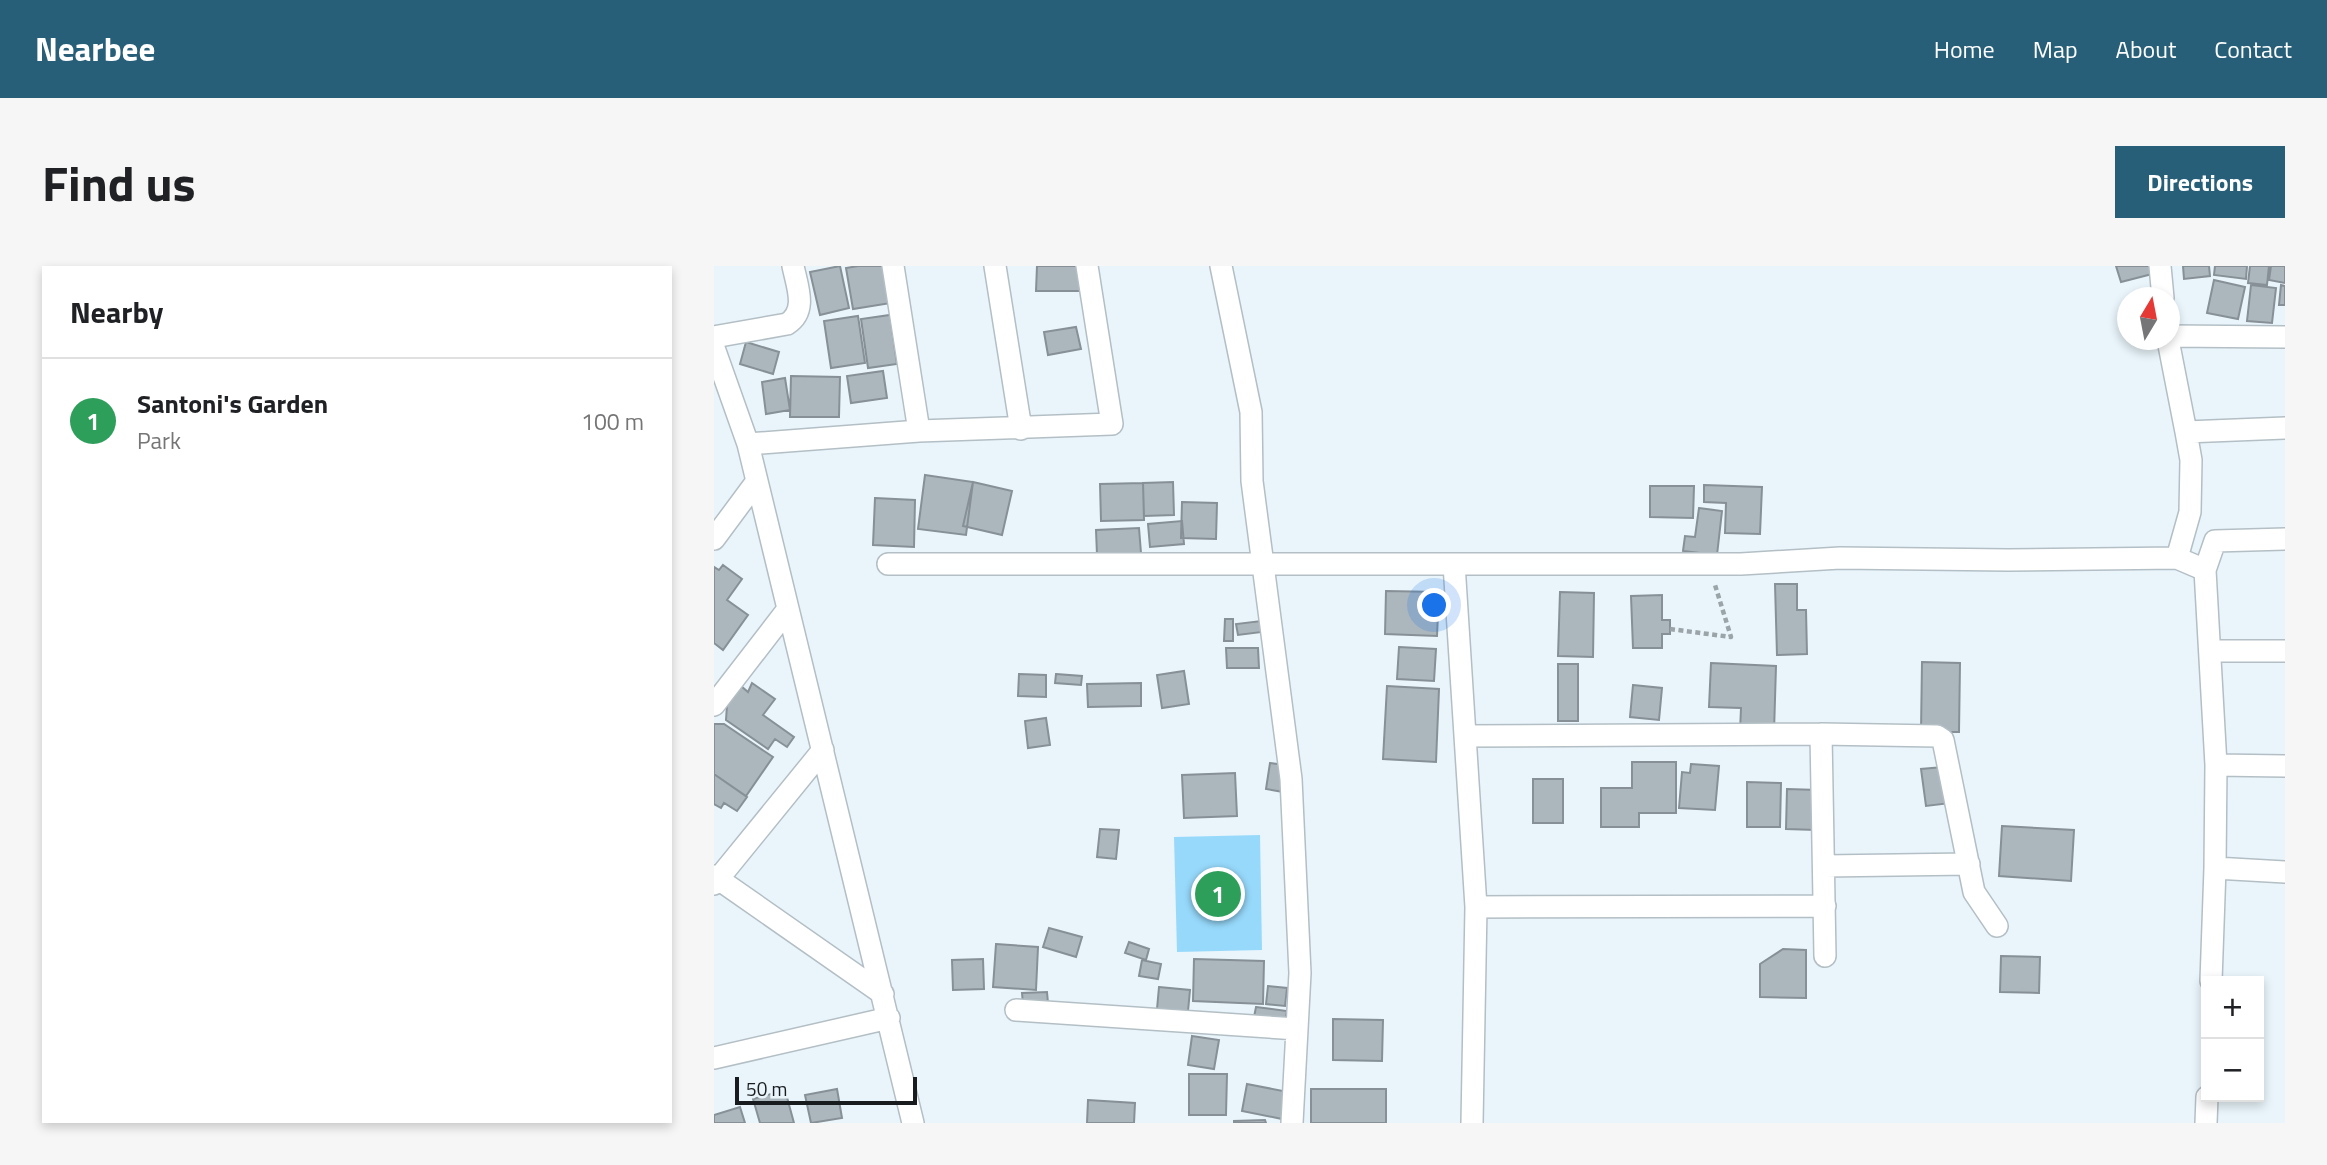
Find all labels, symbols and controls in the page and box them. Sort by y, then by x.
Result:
text: Nearbee [35,24,155,74]
text: Home [1934,31,1995,67]
text: Map [2033,31,2078,67]
text: About [2116,31,2176,67]
text: Contact [2214,31,2292,67]
text: Find us [42,145,196,220]
button: Directions [2115,146,2285,218]
north arrow [2117,287,2180,350]
text: Nearby [70,289,163,335]
text: Santoni's Garden [137,384,328,423]
text: 1 [87,404,99,439]
text: 100 m [581,404,644,439]
text: Park [137,423,181,458]
your location [1417,588,1451,622]
pin: 1 [1195,868,1241,920]
map controls [2201,976,2264,1102]
button: + [2201,976,2264,1039]
button: − [2201,1039,2264,1102]
scale bar [735,1074,917,1106]
text: 50 m [746,1074,787,1103]

